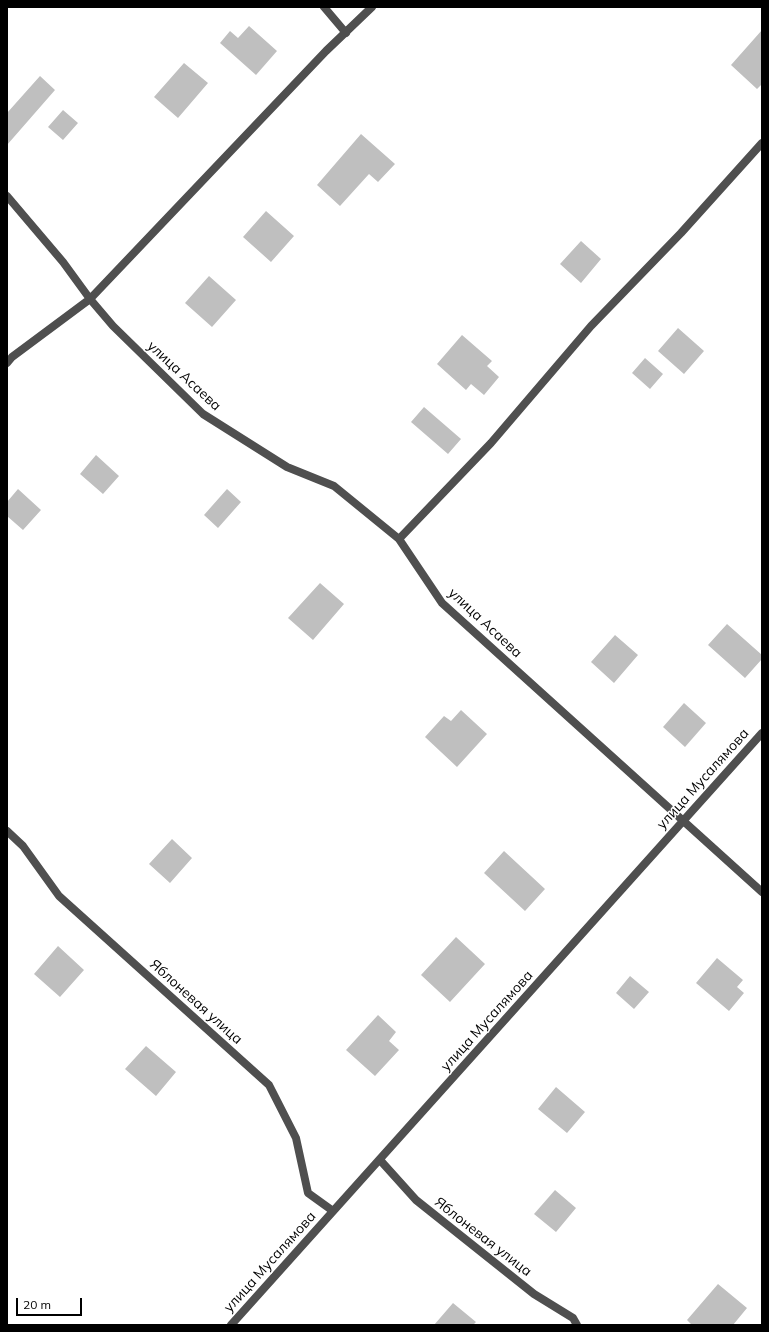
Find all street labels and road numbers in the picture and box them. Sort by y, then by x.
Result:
street label: улица Асаева [144,338,224,414]
street label: улица Асаева [445,585,525,661]
street label: улица Мусалямова [653,725,753,833]
street label: Яблоневая улица [146,956,246,1048]
street label: улица Мусалямова [437,967,537,1075]
street label: Яблоневая улица [431,1194,535,1280]
street label: улица Мусалямова [220,1208,320,1316]

